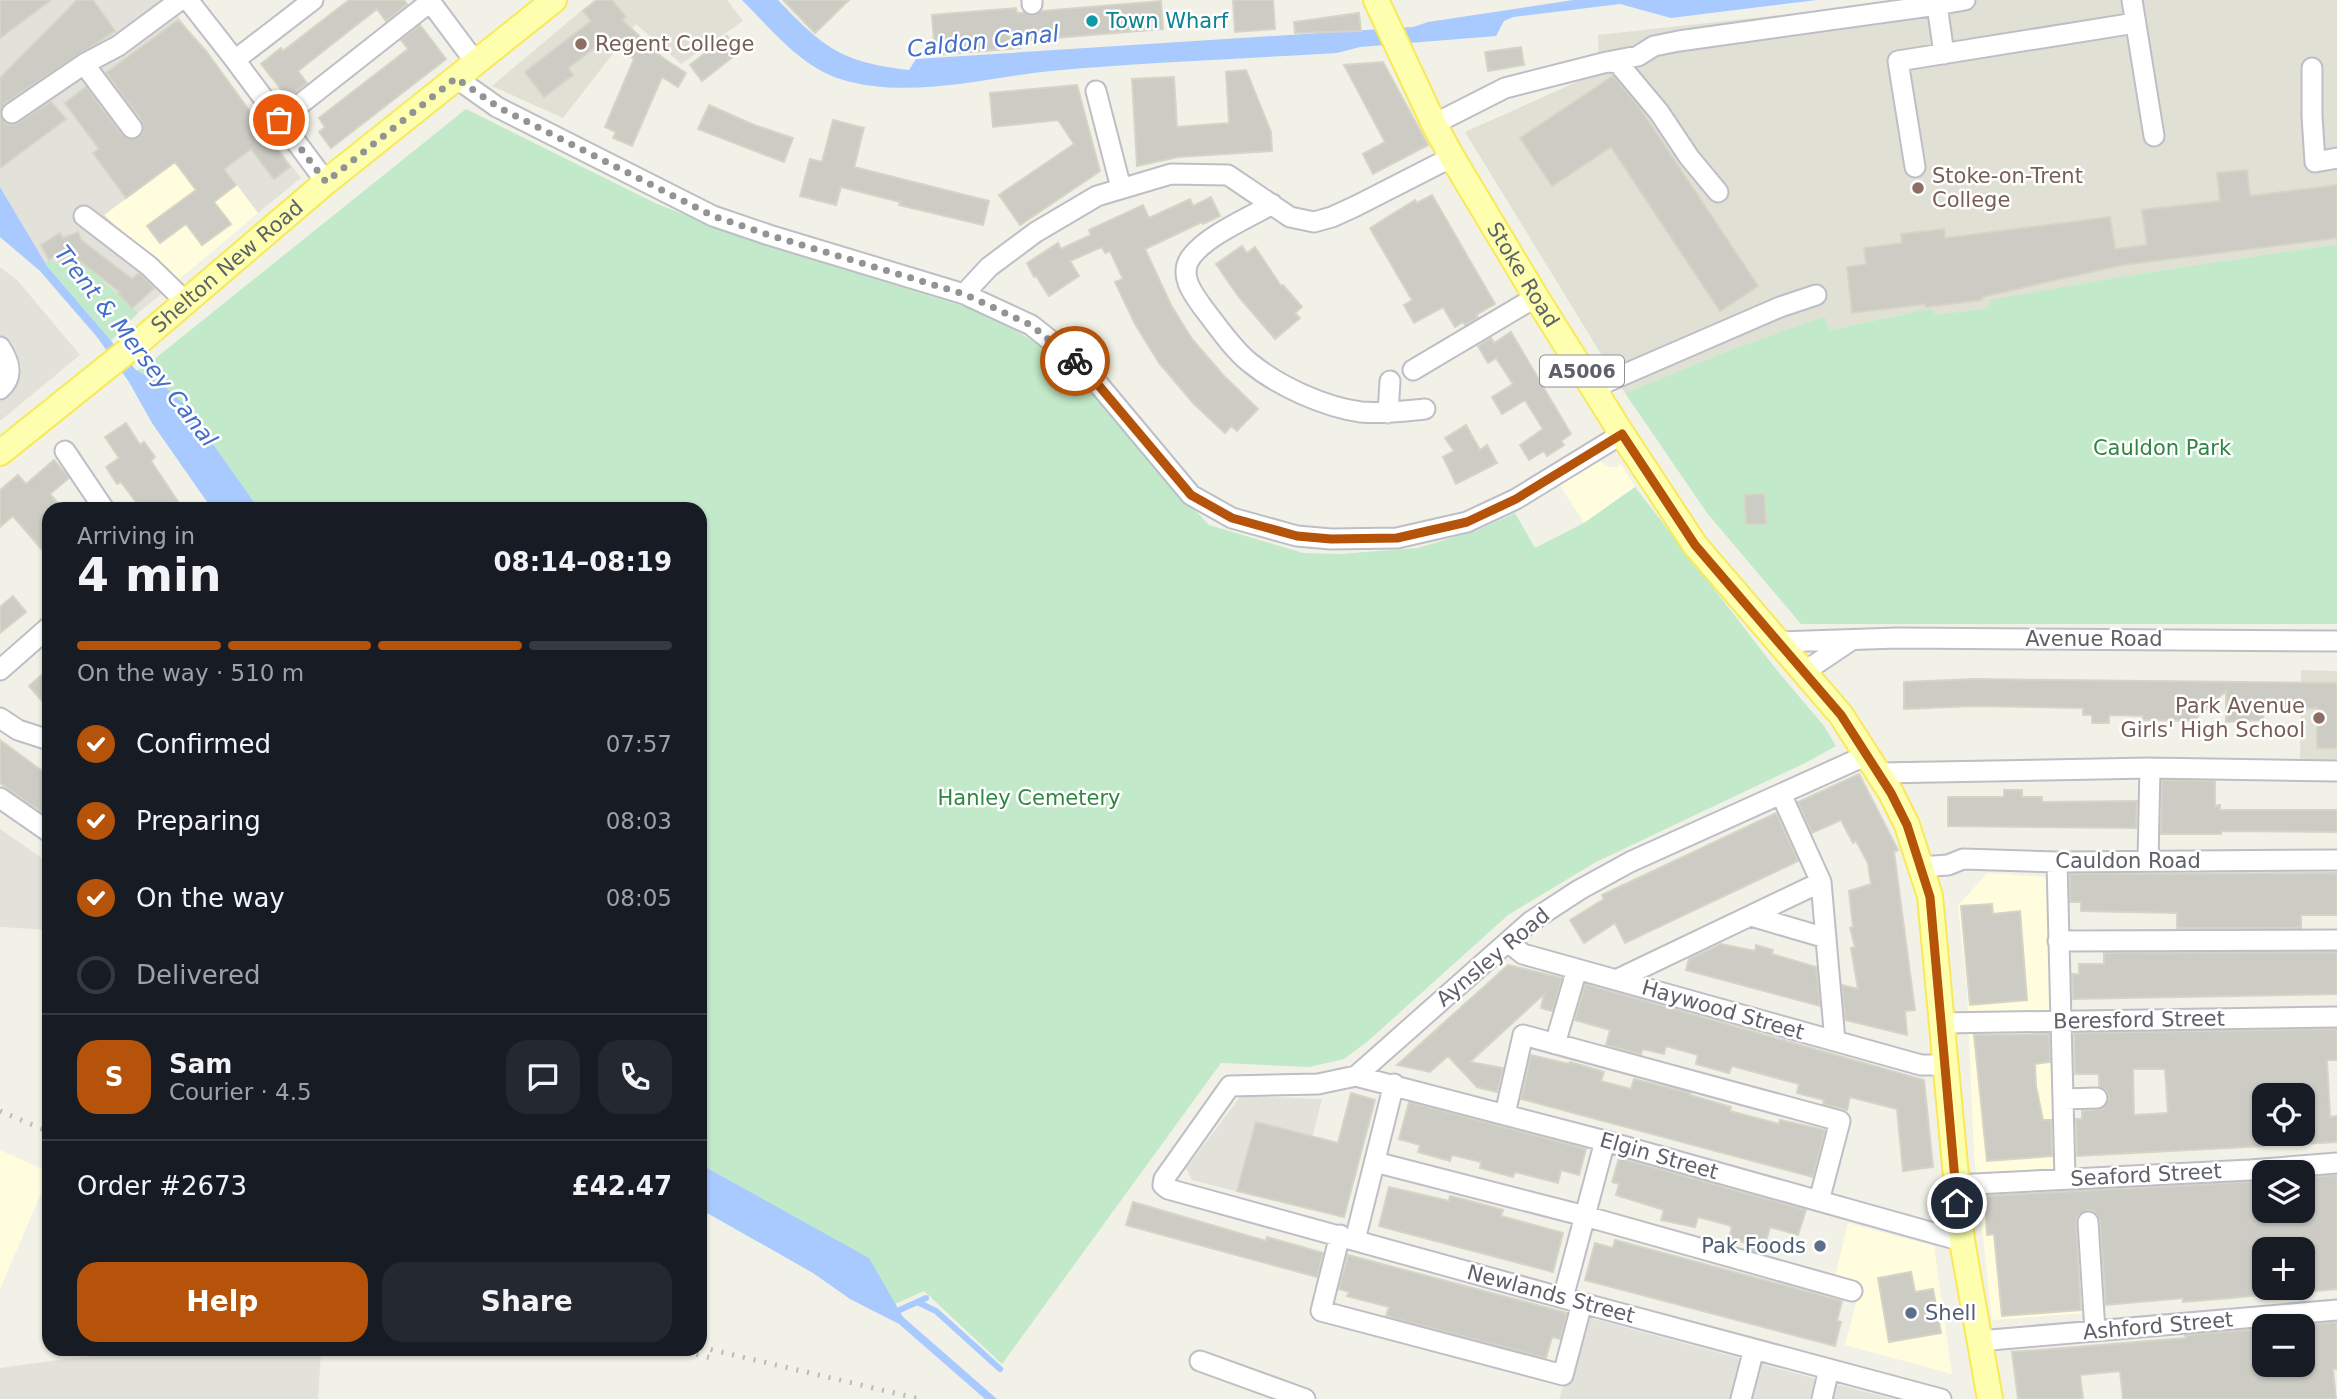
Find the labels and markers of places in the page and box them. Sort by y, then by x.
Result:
place label: Town Wharf [1105,9,1229,33]
marker: Town Wharf [1084,13,1100,29]
place label: Regent College [595,32,754,56]
marker: Regent College [573,36,589,52]
pin [249,90,309,150]
place label: Stoke-on-Trent College [1932,164,2083,212]
marker: Stoke-on-Trent College [1910,180,1926,196]
place label: Park Avenue Girls' High School [2120,694,2305,742]
marker: Park Avenue Girls' High School [2311,710,2327,726]
pin [1927,1173,1987,1233]
place label: Pak Foods [1701,1234,1806,1258]
marker: Pak Foods [1812,1238,1828,1254]
place label: Shell [1925,1301,1976,1325]
marker: Shell [1903,1305,1919,1321]

